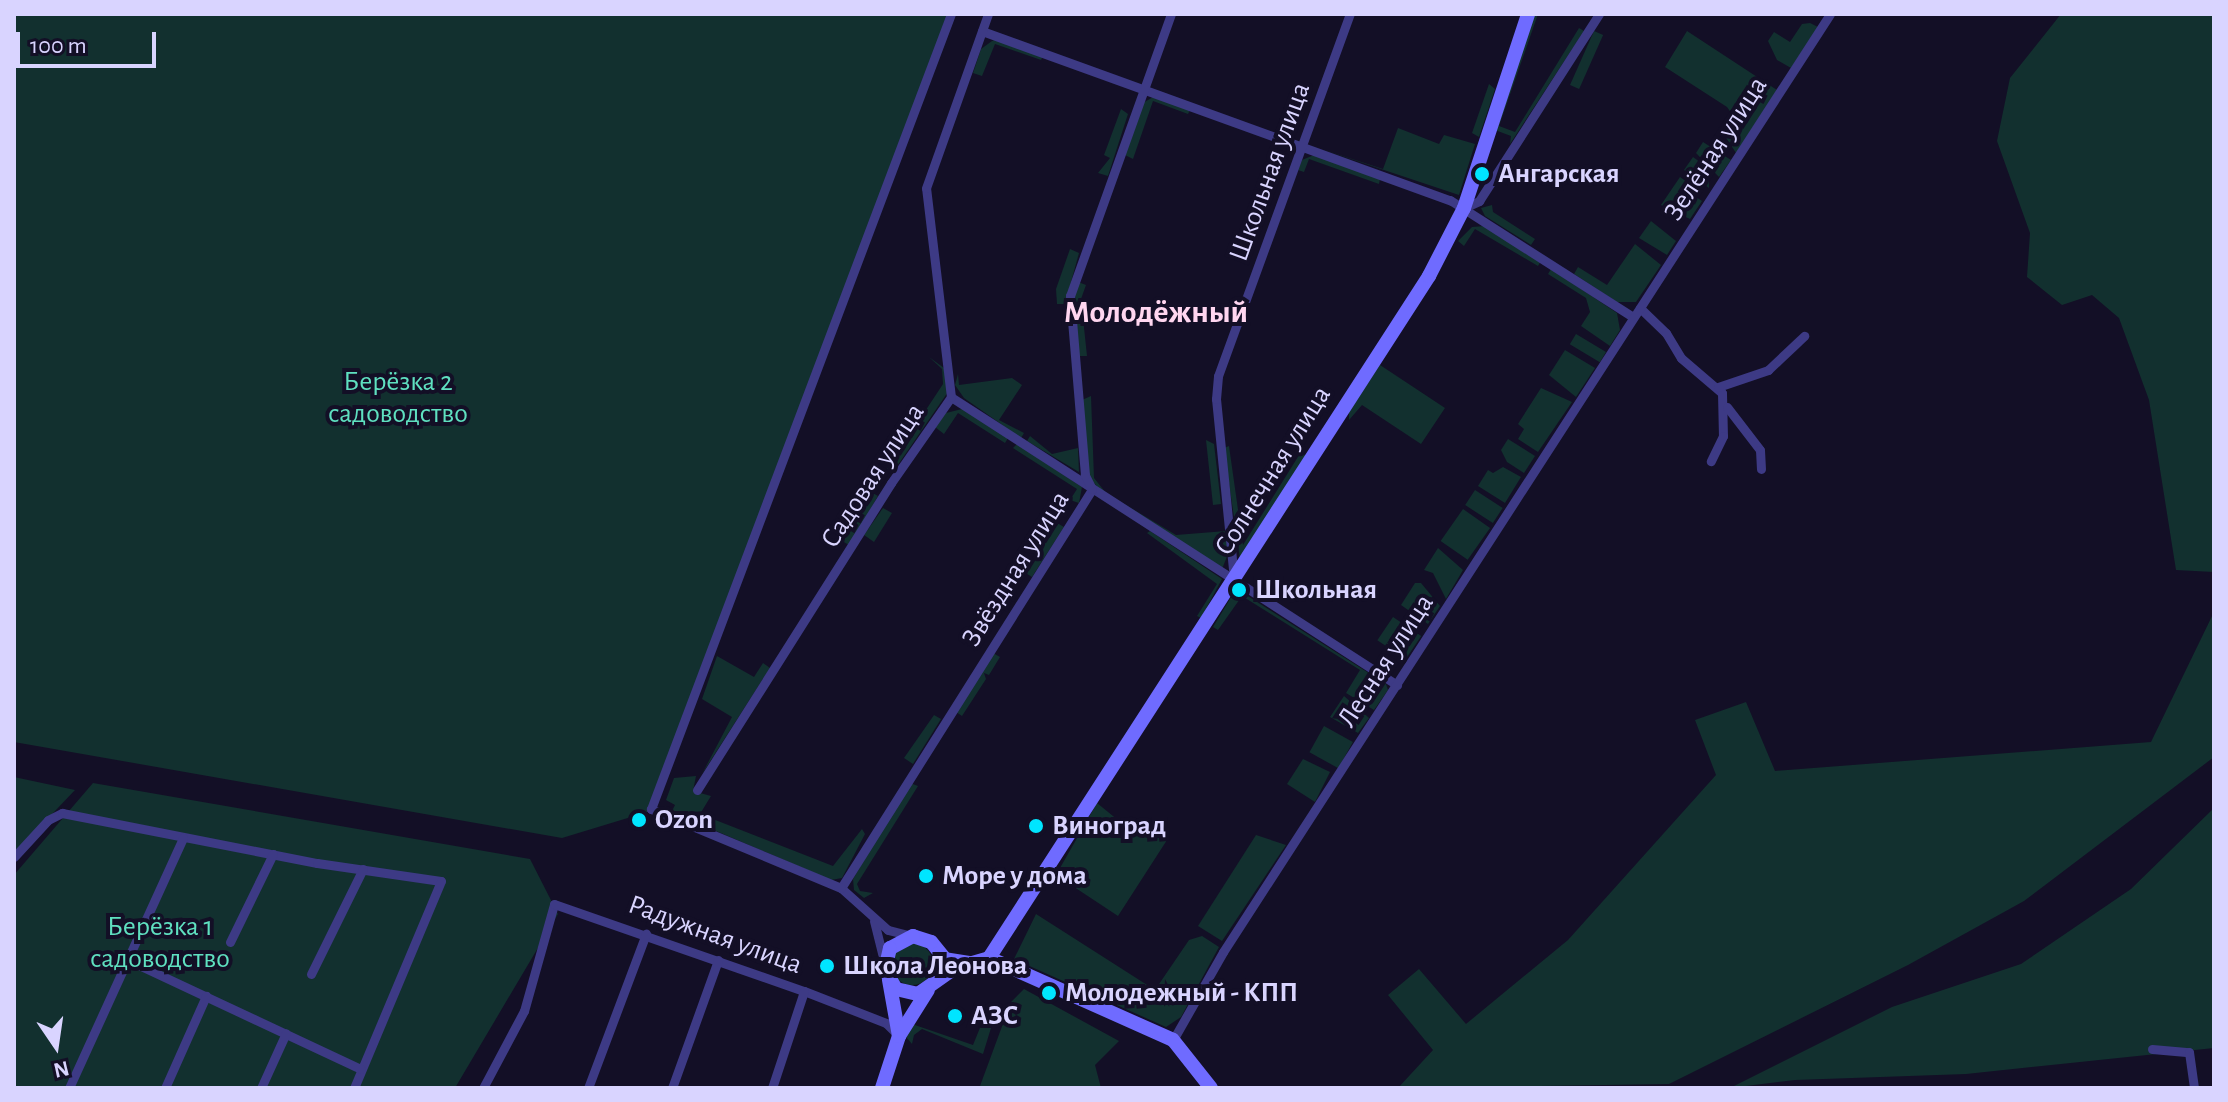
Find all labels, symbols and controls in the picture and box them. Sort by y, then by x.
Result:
scale bar [20,16,160,66]
text: 100 m [30,34,87,58]
street label: Зелёная улица [1657,71,1775,227]
street label: Школьная улица [1222,78,1318,266]
place label: Ангарская [1498,157,1620,191]
marker: Ангарская [1473,165,1491,183]
district label: Молодёжный [1064,293,1248,331]
park label: Берёзка 2 садоводство [328,365,468,431]
street label: Солнечная улица [1207,380,1339,562]
street label: Садовая улица [814,397,932,555]
street label: Звёздная улица [955,485,1077,653]
place label: Школьная [1255,573,1377,607]
marker: Школьная [1230,581,1248,599]
street label: Лесная улица [1331,588,1441,734]
place label: Ozon [655,803,713,837]
place label: Виноград [1052,809,1166,843]
marker: Ozon [630,811,648,829]
marker: Виноград [1027,817,1045,835]
place label: Море у дома [942,859,1087,893]
marker: Море у дома [917,867,935,885]
street label: Радужная улица [623,888,807,982]
park label: Берёзка 1 садоводство [90,910,230,976]
place label: Школа Леонова [843,949,1027,983]
marker: Школа Леонова [818,957,836,975]
place label: Молодежный - КПП [1065,976,1298,1010]
marker: Молодежный - КПП [1040,984,1058,1002]
place label: АЗС [971,999,1018,1033]
north arrow [16,1006,96,1086]
marker: АЗС [946,1007,964,1025]
text: N [51,1057,71,1082]

